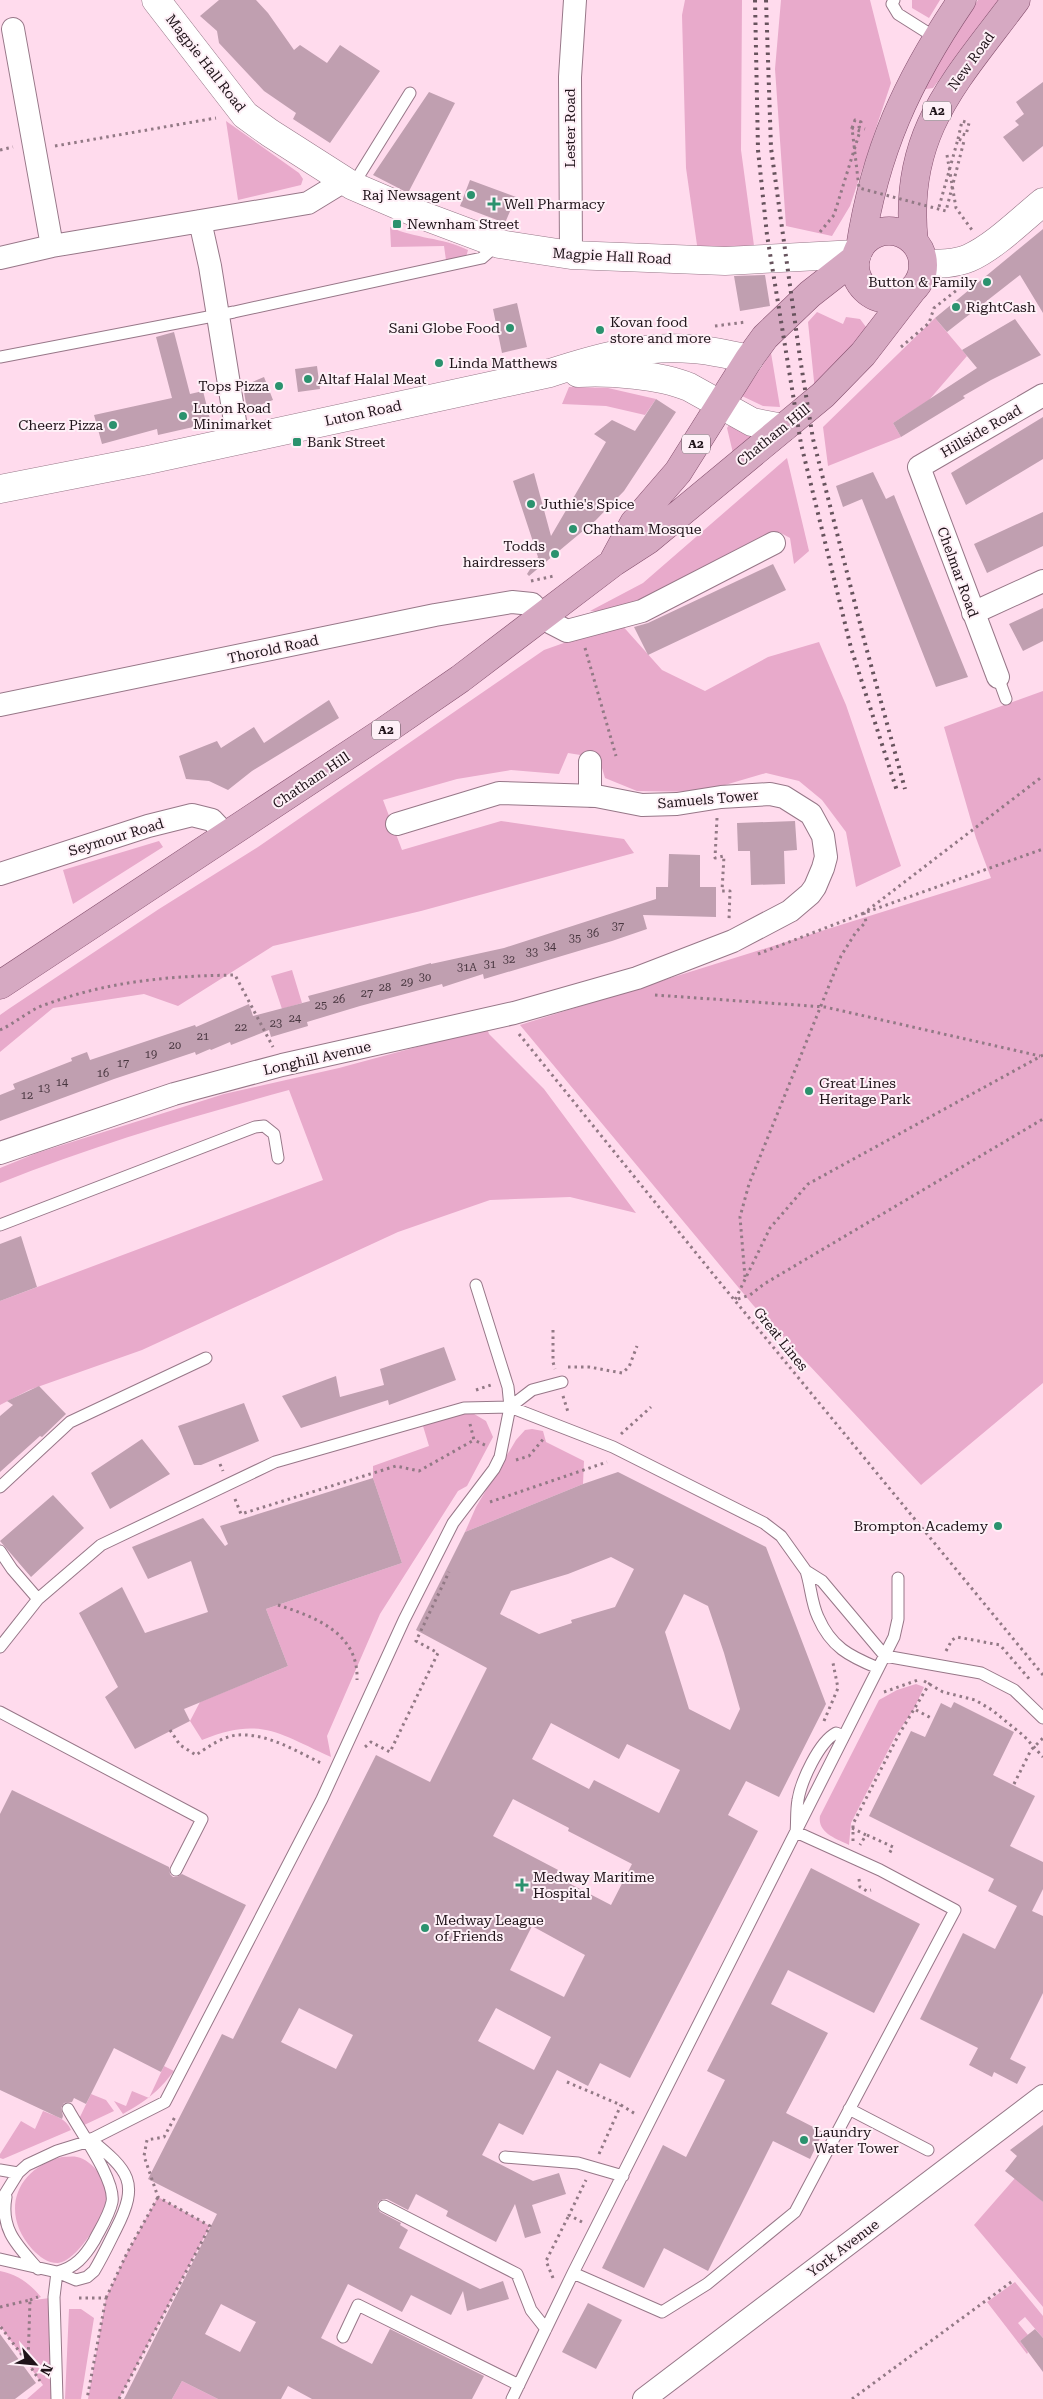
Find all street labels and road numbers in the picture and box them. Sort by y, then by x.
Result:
street label: Magpie Hall Road [163,11,249,115]
street label: New Road [945,29,998,93]
street label: Lester Road [562,88,578,168]
road number: A2 [923,102,951,120]
street label: Magpie Hall Road [552,245,672,267]
street label: Luton Road [323,397,403,429]
street label: Chatham Hill [733,400,813,469]
street label: Hillside Road [938,401,1024,461]
road number: A2 [682,434,710,454]
street label: Chelmar Road [934,525,982,619]
street label: Thorold Road [226,632,320,666]
road number: A2 [372,720,400,740]
street label: Chatham Hill [269,748,353,812]
street label: Samuels Tower [657,787,759,811]
street label: Seymour Road [67,815,165,859]
street label: Longhill Avenue [262,1038,373,1078]
street label: Great Lines [751,1304,812,1374]
street label: York Avenue [804,2216,882,2280]

